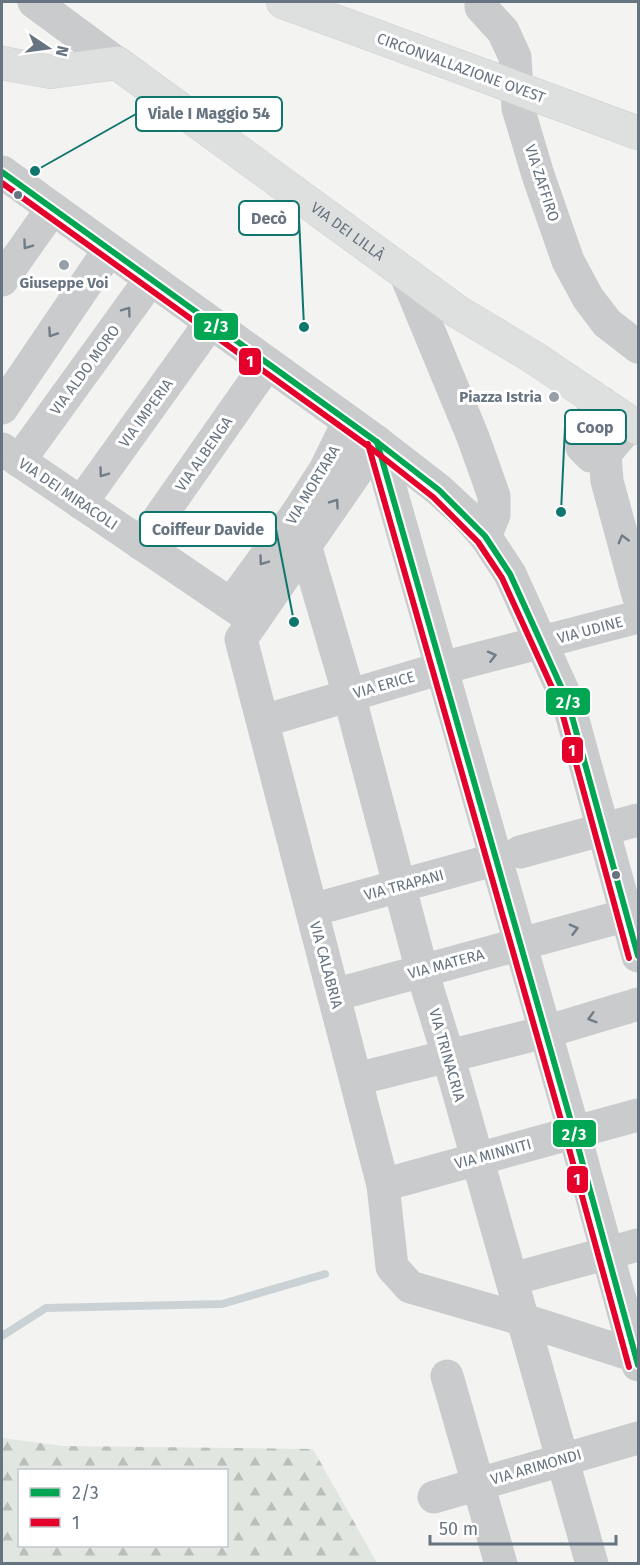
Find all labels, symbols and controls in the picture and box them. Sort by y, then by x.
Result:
north arrow [18,18,78,78]
street label: CIRCONVALLAZIONE OVEST [374,29,548,107]
text: N [52,44,73,59]
callout: Viale I Maggio 54 [136,97,282,131]
text: Viale I Maggio 54 [147,104,270,123]
street label: VIA ZAFFIRO [521,142,563,224]
unlabelled marker [12,189,24,201]
street label: VIA DEI LILLÀ [307,198,388,265]
callout: Decò [239,201,299,235]
text: Decò [251,209,287,228]
one-way arrow [23,238,34,249]
marker: Giuseppe Voi [57,258,71,272]
place label: Giuseppe Voi [20,274,108,292]
one-way arrow [120,307,131,318]
line badge: 2/3 [193,312,239,341]
text: 2/3 [204,317,228,336]
street label: VIA ALDO MORO [46,322,124,418]
one-way arrow [48,326,59,337]
line badge: 1 [238,347,262,376]
text: 1 [246,352,254,371]
street label: VIA IMPERIA [115,375,177,451]
place label: Piazza Istria [459,388,542,406]
marker: Piazza Istria [547,390,561,404]
callout: Coop [565,410,626,444]
street label: VIA ALBENGA [172,413,237,495]
text: Coop [576,418,614,437]
street label: VIA MORTARA [282,442,344,528]
street label: VIA DEI MIRACOLI [15,454,121,534]
one-way arrow [99,466,110,477]
one-way arrow [328,498,339,509]
callout: Coiffeur Davide [140,512,276,546]
text: Coiffeur Davide [152,520,264,539]
one-way arrow [618,534,630,545]
one-way arrow [259,555,270,566]
street label: VIA UDINE [555,613,625,647]
one-way arrow [486,650,496,663]
street label: VIA ERICE [351,668,417,702]
line badge: 2/3 [545,687,591,716]
text: 2/3 [556,693,580,712]
line badge: 1 [561,736,584,764]
text: 1 [568,741,576,760]
street label: VIA TRAPANI [362,866,446,904]
unlabelled marker [610,869,622,881]
street label: VIA CALABRIA [306,919,346,1011]
one-way arrow [568,924,579,936]
street label: VIA MATERA [406,945,487,983]
street label: VIA TRINACRIA [425,1006,469,1104]
one-way arrow [587,1011,597,1023]
line badge: 2/3 [552,1119,597,1148]
text: 2/3 [562,1125,586,1144]
street label: VIA MINNITI [453,1135,533,1173]
line badge: 1 [566,1165,589,1194]
text: 1 [573,1170,581,1189]
street label: VIA ARIMONDI [488,1445,584,1489]
legend [18,1469,228,1547]
text: 2/3 [72,1482,99,1504]
scale bar [430,1508,616,1546]
text: 1 [72,1512,80,1534]
text: 50 m [439,1518,478,1540]

